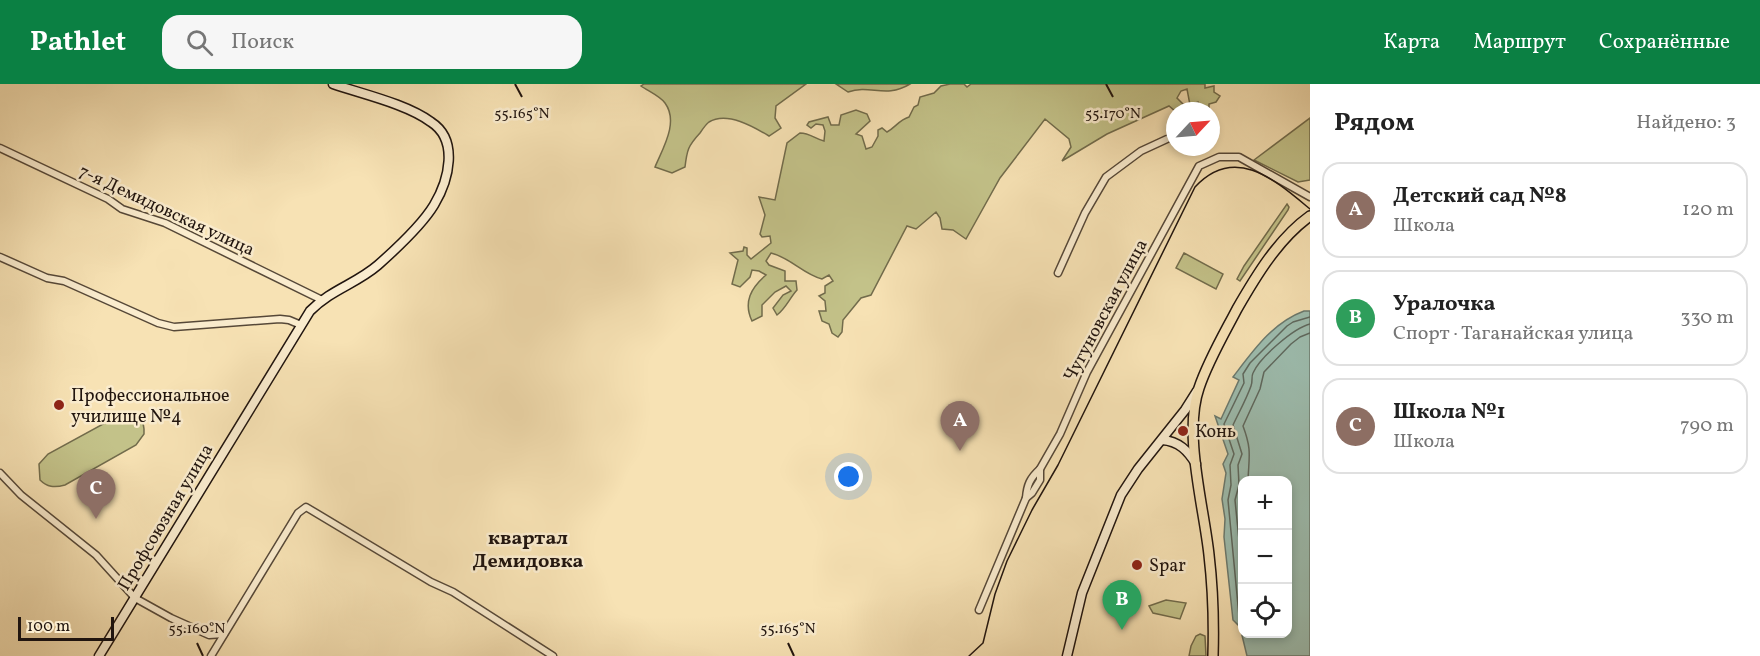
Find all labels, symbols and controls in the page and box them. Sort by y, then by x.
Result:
search box [162,15,582,69]
text: Pathlet [30,23,126,62]
icon: search [183,26,216,59]
text: Поиск [231,27,294,58]
text: Карта [1383,28,1440,57]
text: Маршрут [1473,28,1566,57]
text: Сохранённые [1599,28,1730,57]
north arrow [1166,102,1220,156]
text: 55.165°N [494,104,550,125]
text: 55.170°N [1085,104,1141,125]
text: Рядом [1334,105,1414,141]
text: Найдено: 3 [1636,109,1736,137]
street label: 7-я Демидовская улица [74,160,258,263]
text: Детский сад №8 [1393,181,1567,212]
text: A [1348,196,1363,224]
text: 120 m [1682,196,1734,224]
text: Школа [1393,212,1455,240]
street label: Чугуновская улица [1058,235,1155,386]
text: Уралочка [1393,289,1496,320]
text: B [1349,304,1362,332]
text: 330 m [1680,304,1734,332]
text: Спорт · Таганайская улица [1393,320,1634,348]
place label: Профессиональное училище №4 [71,384,230,430]
text: Школа №1 [1393,397,1506,428]
marker: Профессиональное училище №4 [52,398,66,412]
pin: A [940,402,980,451]
text: C [1349,412,1362,440]
text: 790 m [1680,412,1734,440]
place label: Конь [1195,420,1236,445]
marker: Конь [1176,424,1190,438]
text: Школа [1393,428,1455,456]
street label: Профсоюзная улица [112,440,220,596]
your location [834,462,863,491]
pin: C [76,470,116,519]
map controls [1238,476,1292,638]
button: + [1238,476,1292,530]
district label: квартал Демидовка [472,525,584,576]
button: − [1238,530,1292,584]
place label: Spar [1149,554,1186,579]
marker: Spar [1130,558,1144,572]
pin: B [1102,580,1142,630]
button: locate [1238,584,1292,638]
scale bar [18,614,114,642]
text: 100 m [27,616,70,638]
text: 55.160°N [169,619,225,640]
text: 55.165°N [760,619,816,640]

